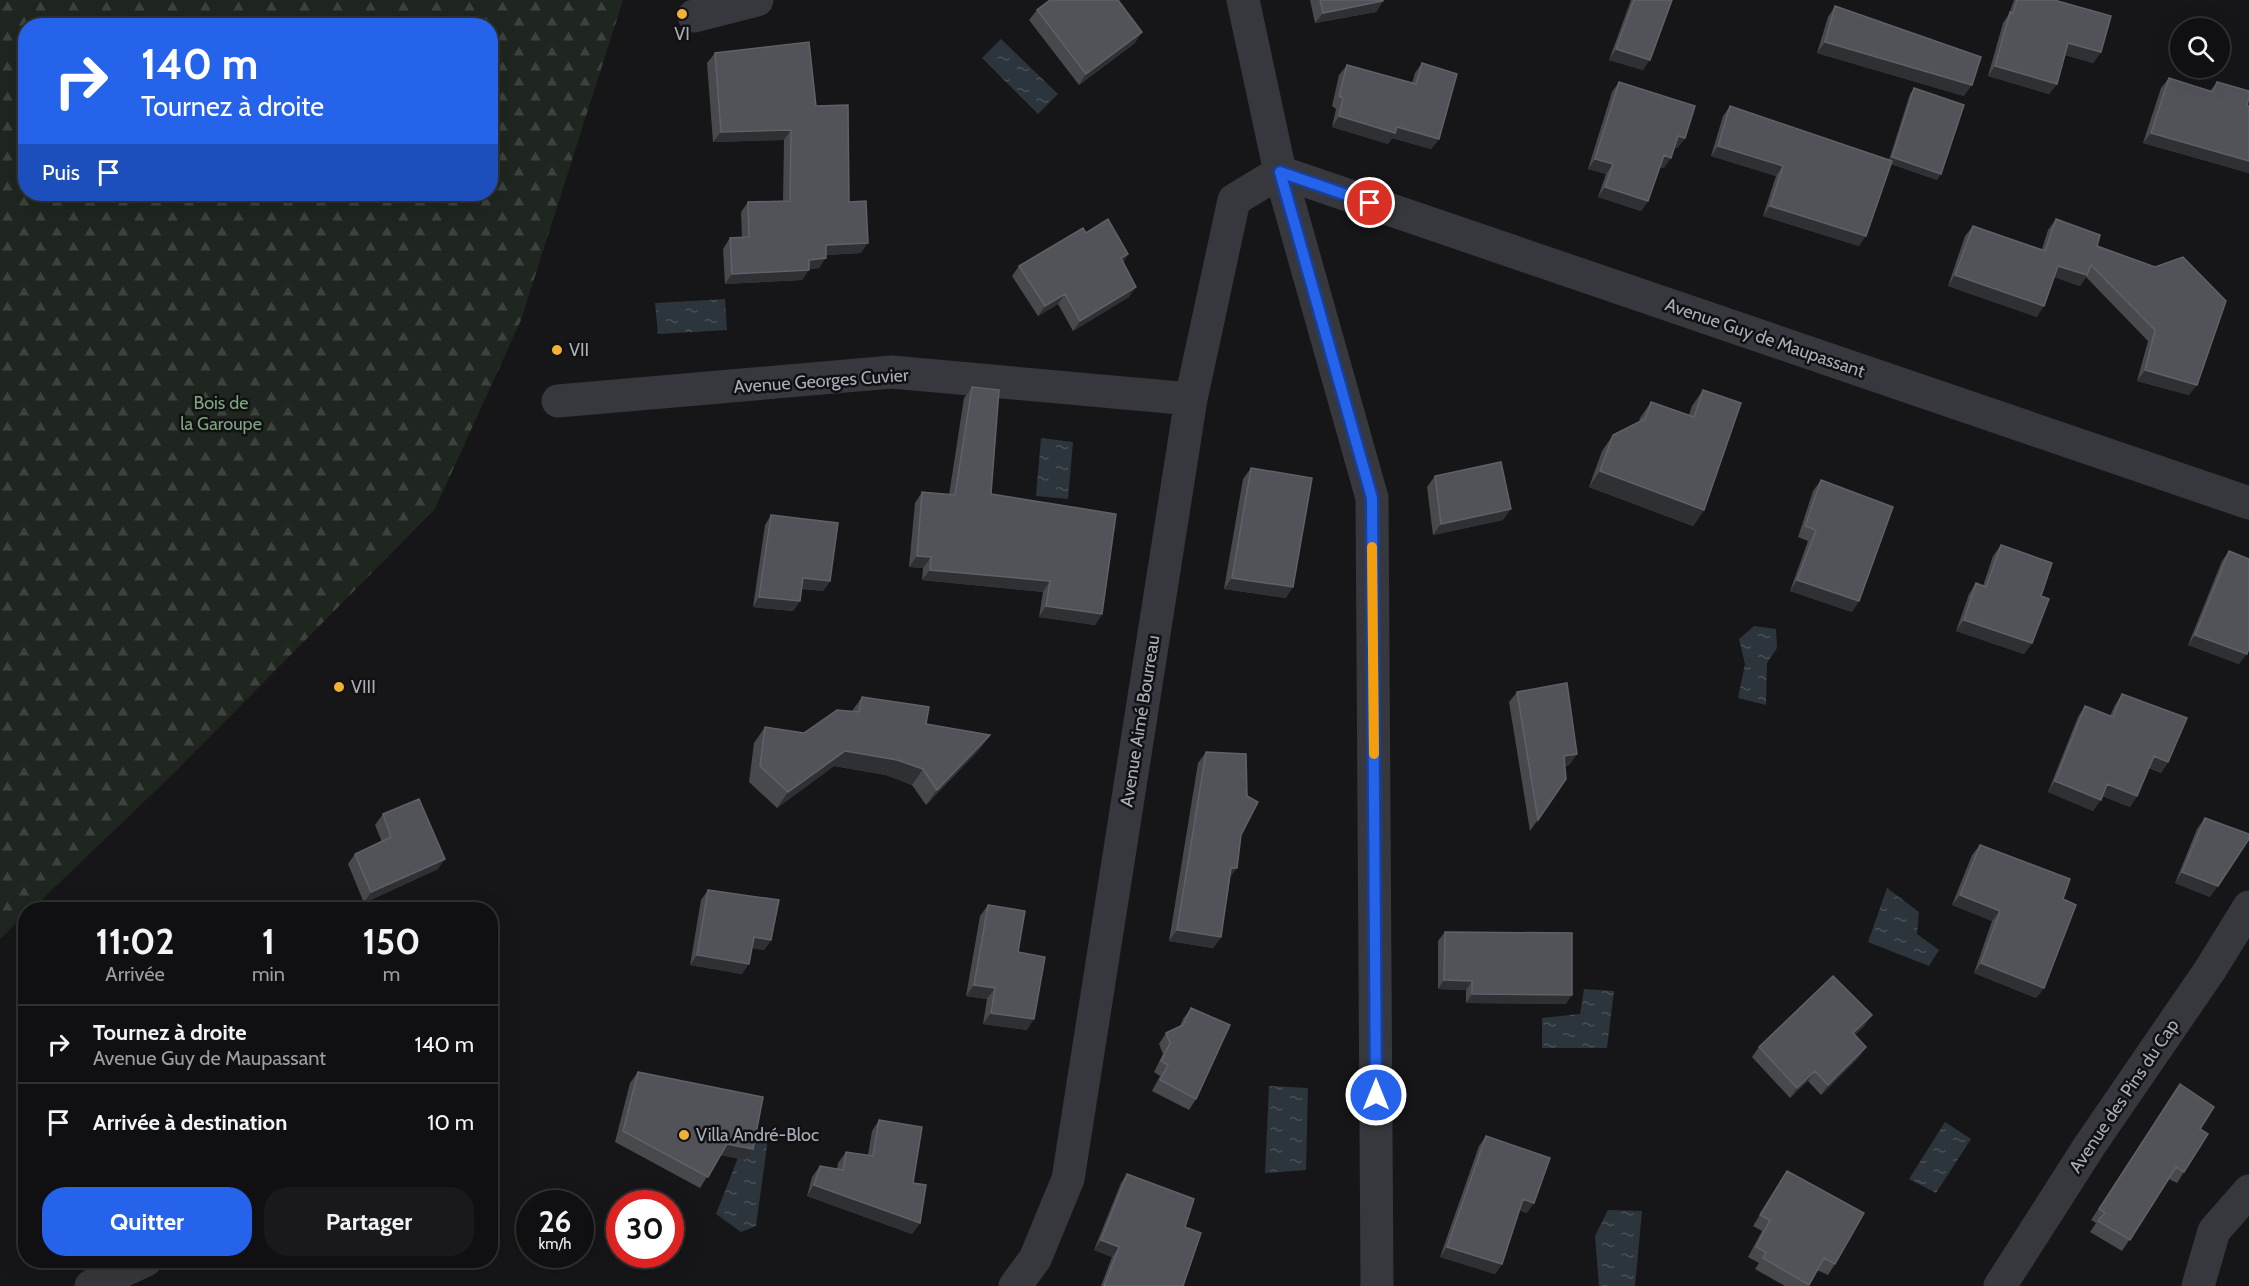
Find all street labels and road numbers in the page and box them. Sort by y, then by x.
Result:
street label: Avenue Guy de Maupassant [1662,293,1868,383]
street label: Avenue Georges Cuvier [733,364,910,398]
street label: Avenue Aimé Bourreau [1116,634,1164,808]
street label: Avenue des Pins du Cap [2064,1015,2184,1177]

